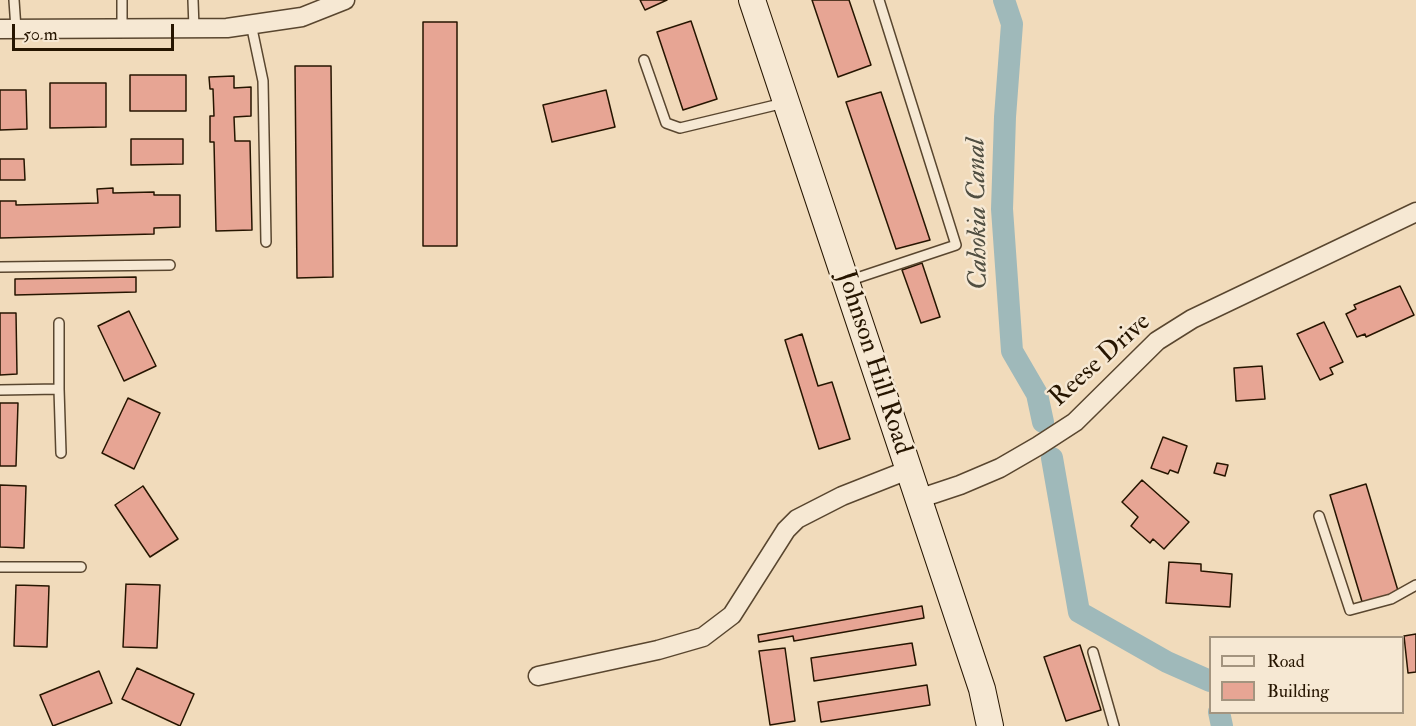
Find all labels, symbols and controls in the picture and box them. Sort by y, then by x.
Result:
scale bar [15,12,177,50]
text: 50 m [23,23,58,46]
water label: Cahokia Canal [961,138,997,290]
street label: Johnson Hill Road [829,267,917,459]
street label: Reese Drive [1044,308,1158,414]
legend [1209,636,1404,714]
text: Road [1267,650,1305,673]
text: Building [1267,680,1329,703]

